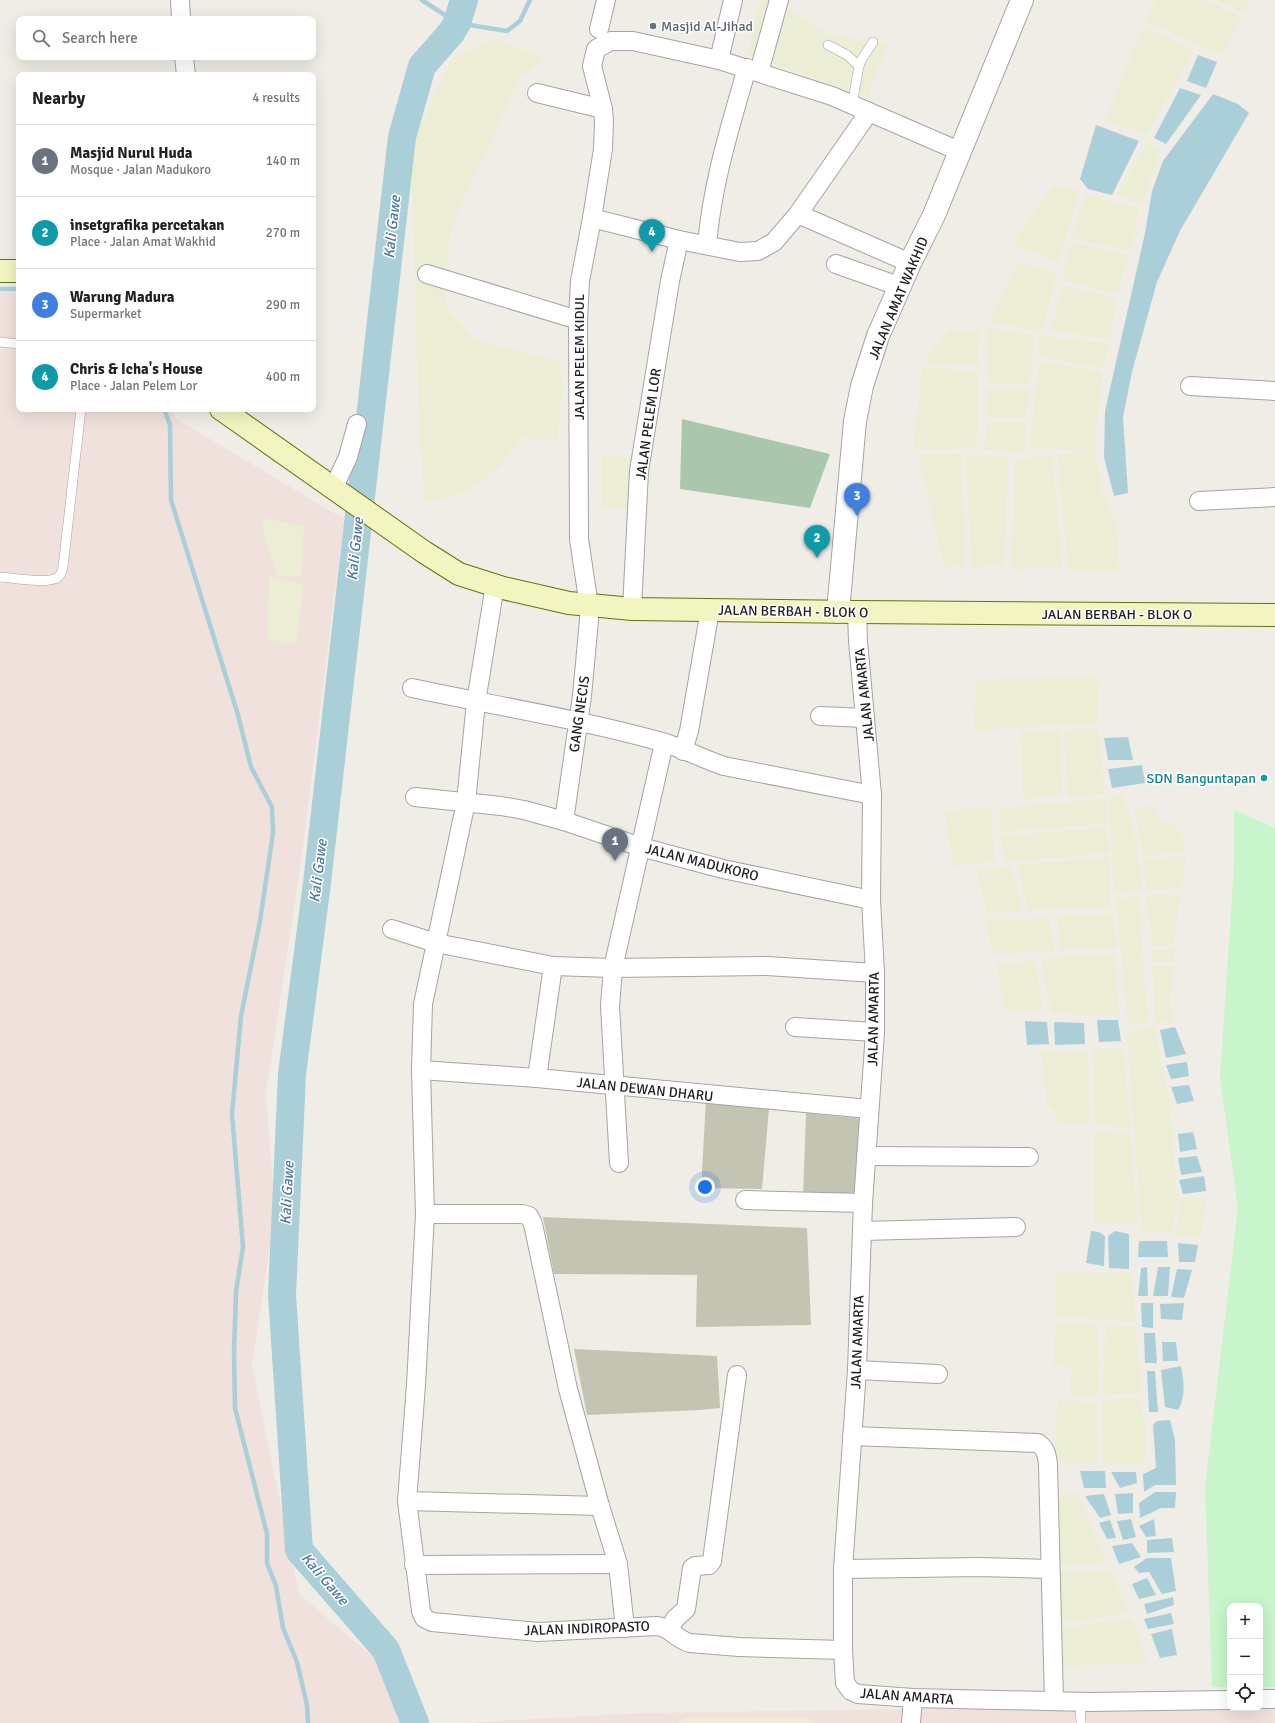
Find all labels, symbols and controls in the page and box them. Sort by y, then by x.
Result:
search box [16,16,316,60]
place label: Masjid Al-Jihad [661,18,753,35]
marker: Masjid Al-Jihad [648,21,658,31]
icon: search [30,27,52,49]
text: Search here [62,29,138,47]
text: Nearby [32,88,85,109]
text: 4 results [252,90,300,106]
text: Masjid Nurul Huda [70,144,192,162]
text: 1 [41,153,49,169]
text: 140 m [266,153,300,169]
text: Mosque · Jalan Madukoro [70,162,211,178]
water label: Kali Gawe [380,193,404,260]
text: insetgrafika percetakan [70,216,225,234]
pin: 4 [639,219,665,252]
text: 2 [41,225,49,241]
text: 270 m [266,225,300,241]
text: Place · Jalan Amat Wakhid [70,234,216,250]
street label: JALAN AMAT WAKHID [865,234,932,362]
text: Warung Madura [70,288,174,306]
street label: JALAN PELEM KIDUL [571,294,588,420]
text: 3 [41,297,49,313]
text: 290 m [266,297,300,313]
text: Supermarket [70,306,142,322]
text: Chris & Icha's House [70,360,203,378]
street label: JALAN PELEM LOR [632,367,665,481]
text: 4 [41,369,49,385]
text: 400 m [266,369,300,385]
text: Place · Jalan Pelem Lor [70,378,197,394]
pin: 3 [844,483,870,516]
water label: Kali Gawe [343,515,367,582]
pin: 2 [804,525,830,558]
street label: JALAN BERBAH - BLOK O [718,602,868,621]
street label: JALAN BERBAH - BLOK O [1042,606,1192,623]
street label: JALAN AMARTA [851,647,878,743]
street label: GANG NECIS [566,675,593,753]
place label: SDN Banguntapan [1147,770,1256,787]
marker: SDN Banguntapan [1259,773,1269,783]
pin: 1 [602,828,628,861]
water label: Kali Gawe [305,837,331,904]
street label: JALAN MADUKORO [644,840,760,885]
street label: JALAN AMARTA [864,971,883,1066]
street label: JALAN DEWAN DHARU [576,1074,714,1105]
water label: Kali Gawe [276,1159,298,1225]
your location [695,1177,715,1197]
street label: JALAN AMARTA [847,1294,868,1389]
water label: Kali Gawe [297,1549,354,1610]
map controls [1227,1603,1263,1711]
button: + [1227,1603,1263,1639]
street label: JALAN INDIROPASTO [524,1618,650,1639]
button: − [1227,1639,1263,1675]
button: locate [1227,1675,1263,1711]
street label: JALAN AMARTA [859,1685,955,1708]

